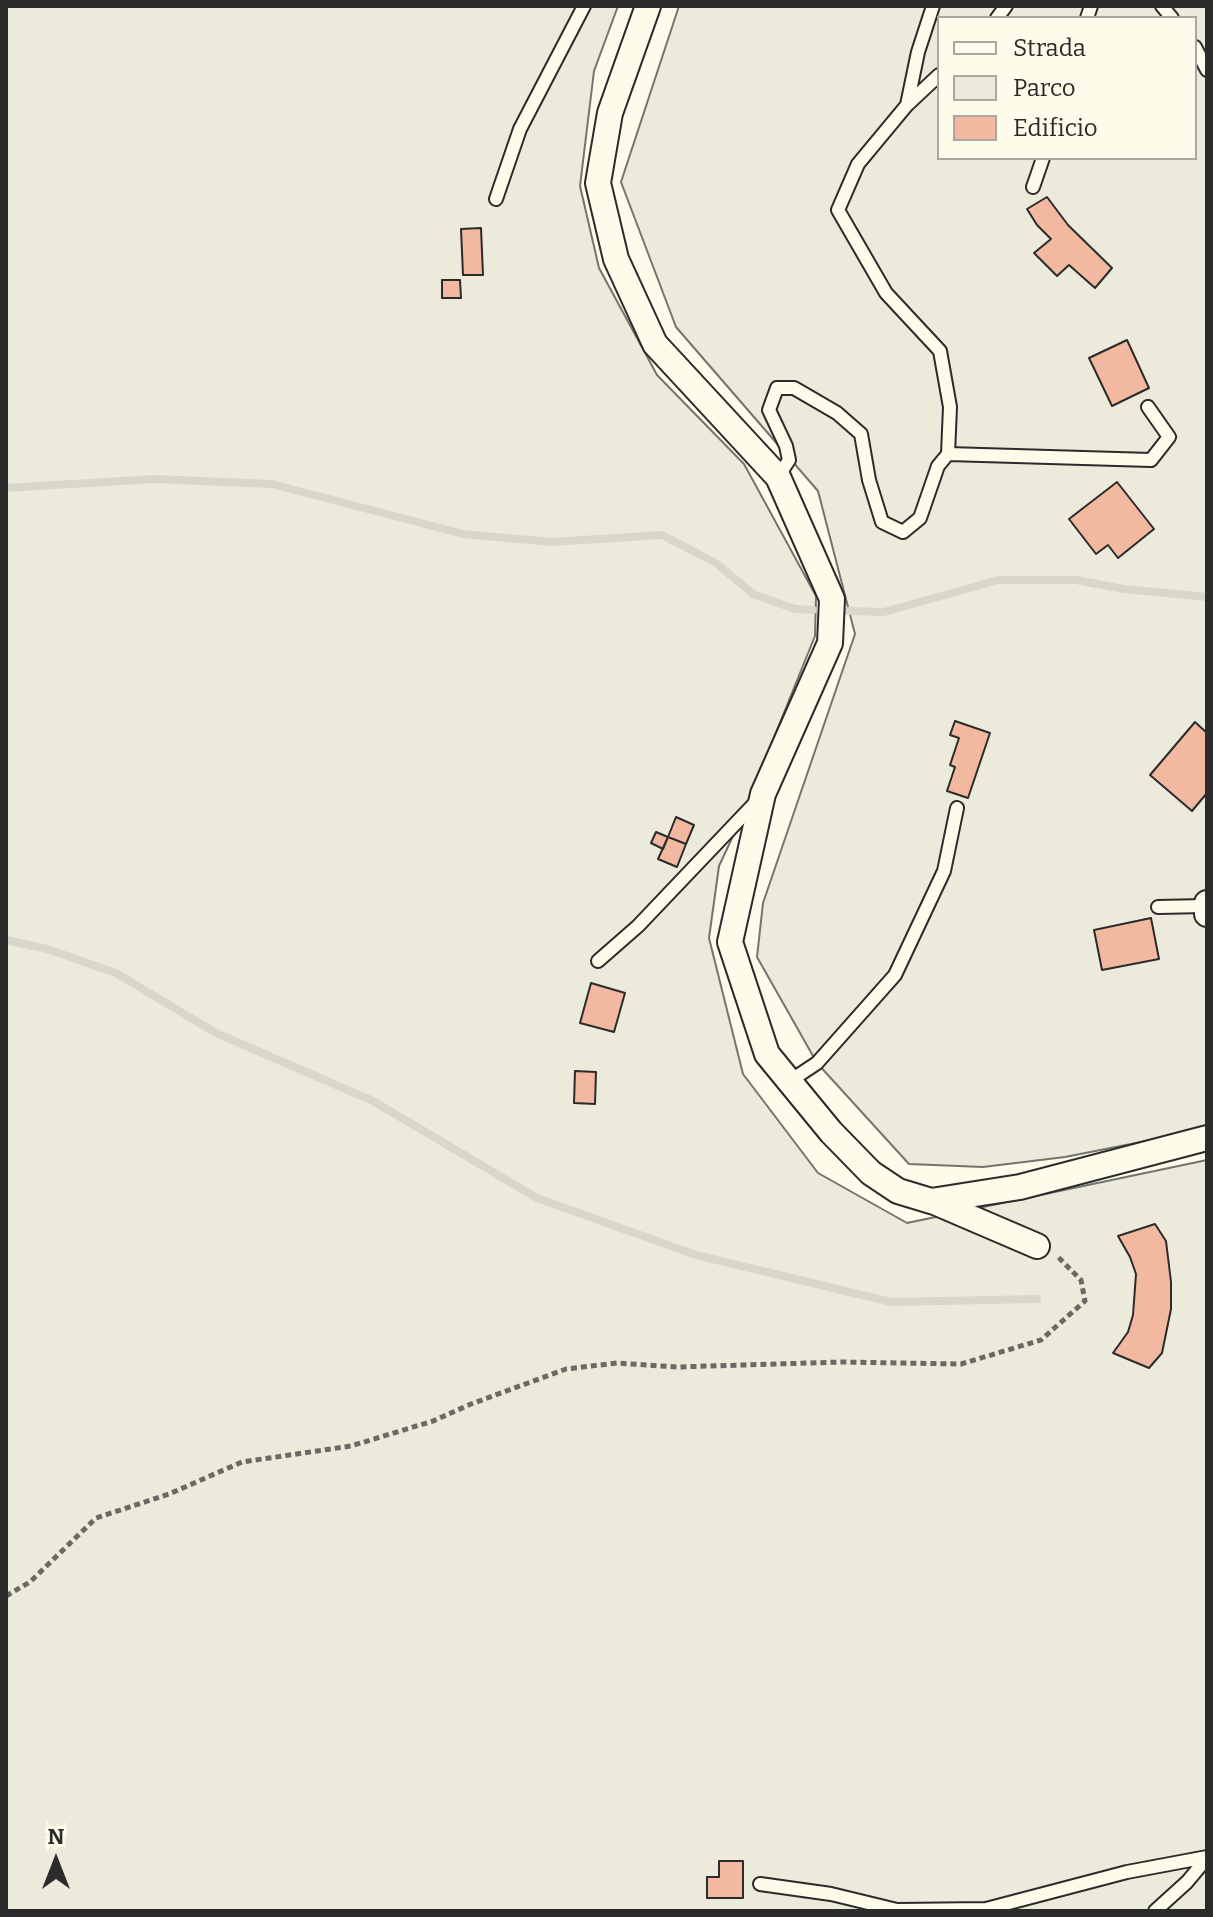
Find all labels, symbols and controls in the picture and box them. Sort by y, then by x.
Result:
legend [937,16,1197,160]
text: Strada [1013,34,1086,62]
text: Parco [1013,74,1076,102]
text: Edificio [1013,114,1098,142]
north arrow [16,1821,96,1901]
text: N [48,1823,64,1850]

